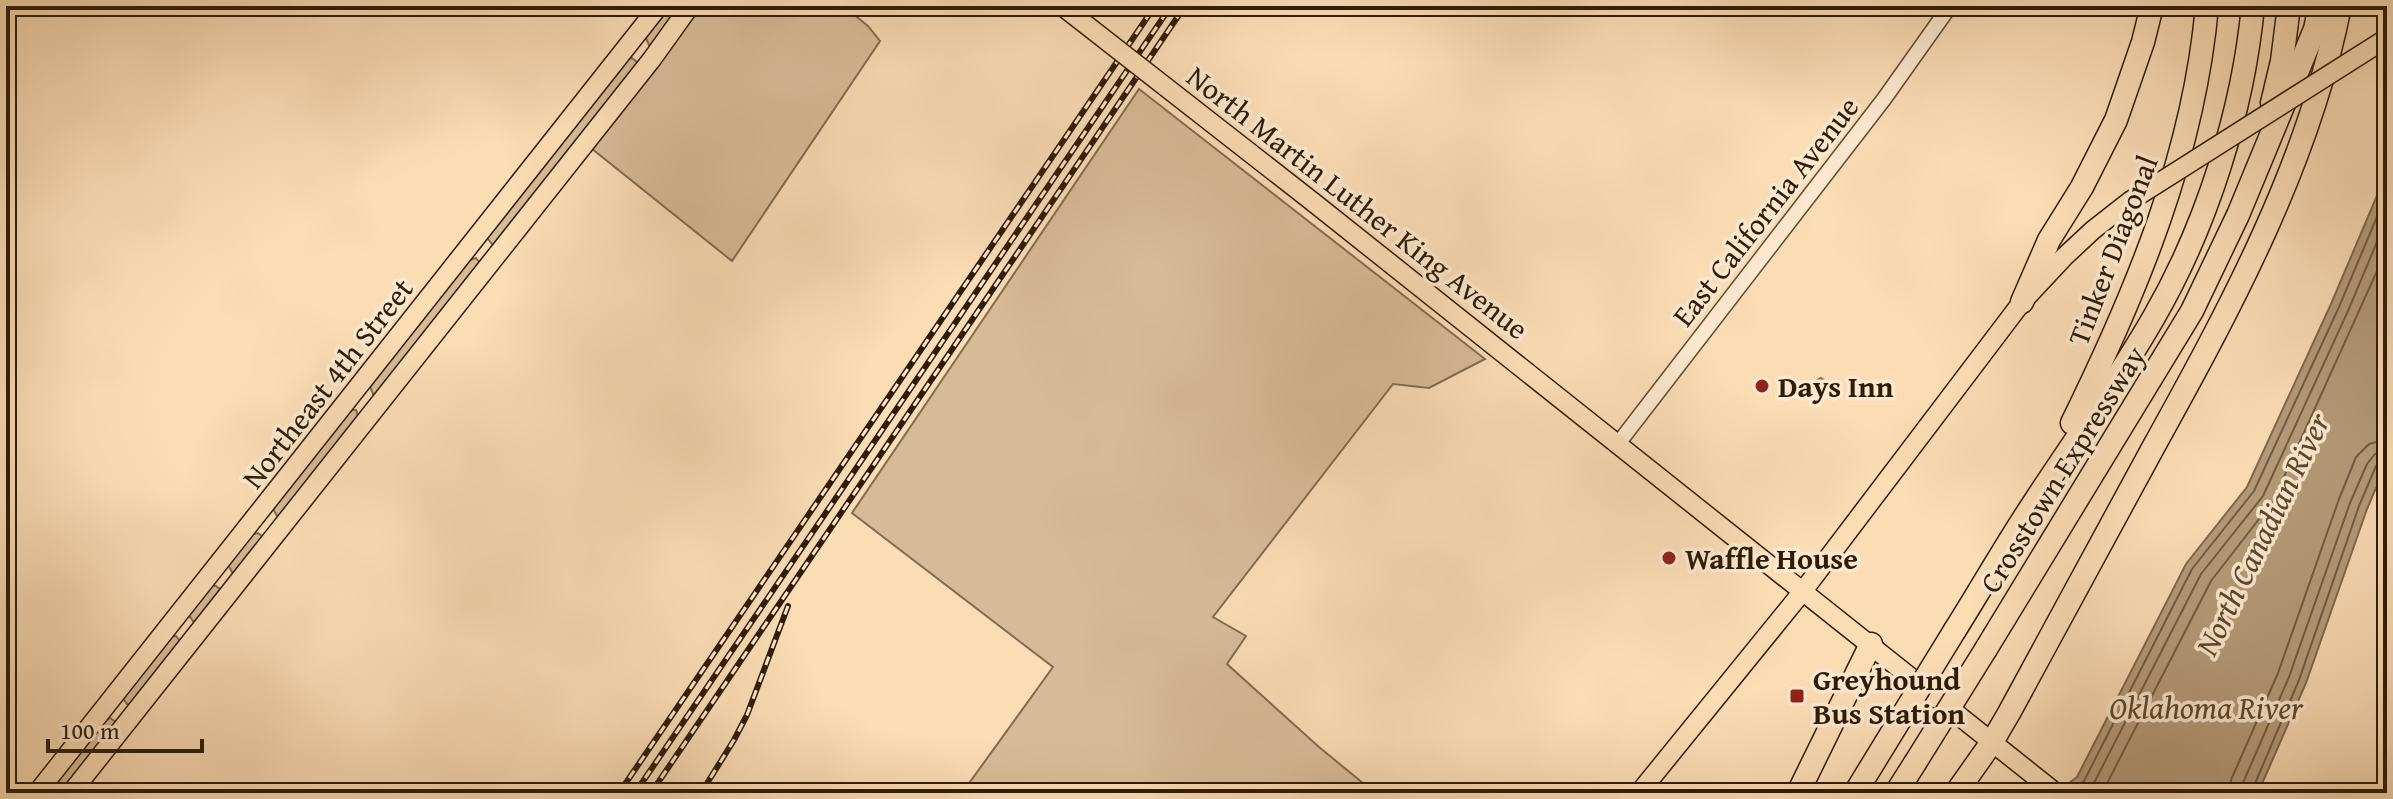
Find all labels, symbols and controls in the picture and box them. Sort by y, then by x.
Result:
street label: North Martin Luther King Avenue [1178,54,1538,350]
street label: East California Avenue [1661,87,1869,335]
street label: Tinker Diagonal [2056,149,2168,351]
street label: Northeast 4th Street [231,268,424,498]
street label: Crosstown Expressway [1968,337,2156,601]
place label: Days Inn [1778,364,1894,408]
marker: Days Inn [1753,377,1771,395]
water label: North Canadian River [2182,404,2342,664]
place label: Waffle House [1685,536,1858,580]
marker: Waffle House [1660,549,1678,567]
place label: Greyhound Bus Station [1813,657,1965,735]
water label: Oklahoma River [2109,684,2304,731]
marker: Greyhound Bus Station [1788,687,1806,705]
scale bar [48,703,202,753]
text: 100 m [60,713,120,748]

